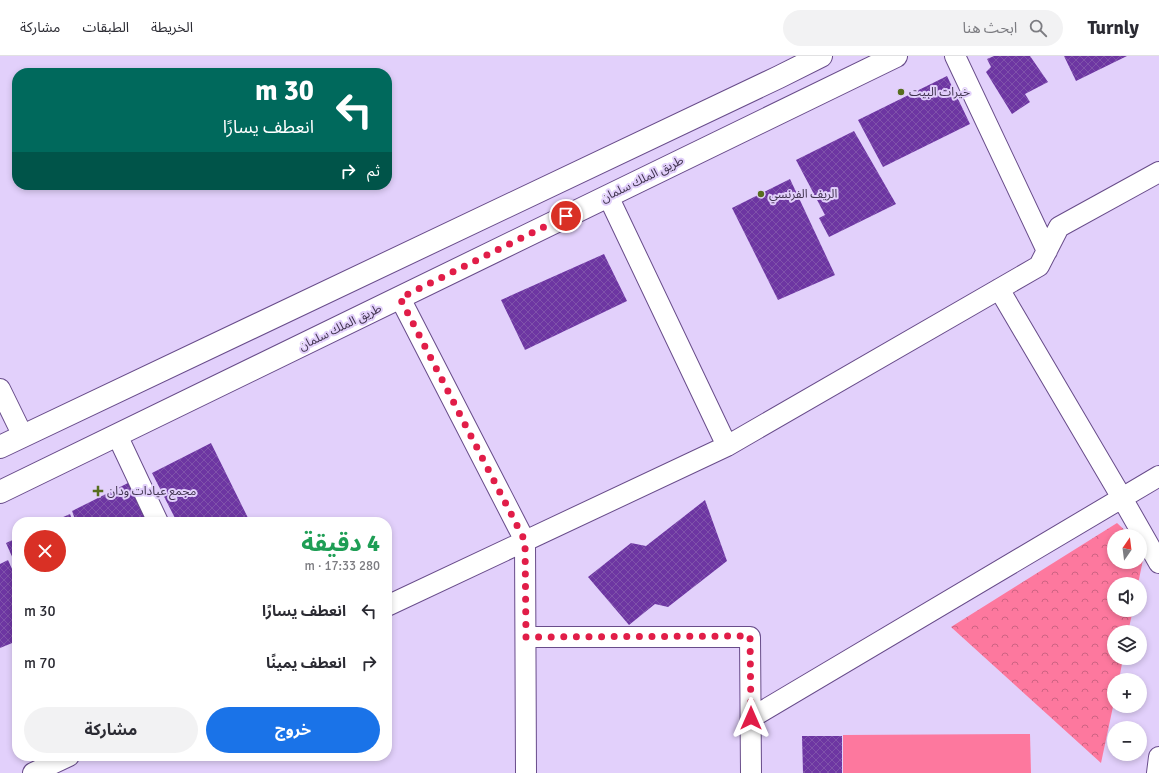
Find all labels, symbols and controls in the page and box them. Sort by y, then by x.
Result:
search box [783,10,1063,46]
text: Turnly [1087,16,1139,40]
icon: search [1027,17,1049,39]
text: مشاركة [20,19,60,36]
text: الطبقات [82,19,129,36]
text: الخريطة [151,19,193,36]
text: ابحث هنا [962,19,1017,37]
text: 30 m [255,74,314,108]
icon: left [328,84,380,136]
place label: خيرات البيت [909,85,970,100]
marker: خيرات البيت [896,87,906,97]
text: انعطف يسارًا [223,116,314,138]
street label: طريق الملك سلمان [598,153,686,206]
icon: right [337,160,359,182]
text: ثم [367,162,380,180]
place label: الريف الفرنسي [769,187,837,204]
marker: الريف الفرنسي [756,189,766,199]
pin [549,199,583,233]
icon: arrive [555,205,577,227]
street label: طريق الملك سلمان [296,301,384,354]
place label: مجمع عيادات ودان [107,484,196,500]
marker: مجمع عيادات ودان [92,485,104,497]
text: 4 دقيقة [301,528,380,558]
north arrow [1107,529,1147,569]
map controls [1107,529,1147,761]
button: close [24,530,66,572]
text: 280 m · 17:33 [304,558,380,574]
button: sound [1107,577,1147,617]
icon: left [358,600,380,622]
text: 30 m [24,602,55,620]
text: انعطف يسارًا [262,602,346,620]
button: layers [1107,625,1147,665]
icon: right [358,652,380,674]
text: 70 m [24,654,55,672]
text: انعطف يمينًا [266,654,346,672]
button: + [1107,673,1147,713]
position arrow [730,697,772,739]
button: مشاركة [24,707,198,753]
button: خروج [206,707,380,753]
button: − [1107,721,1147,761]

